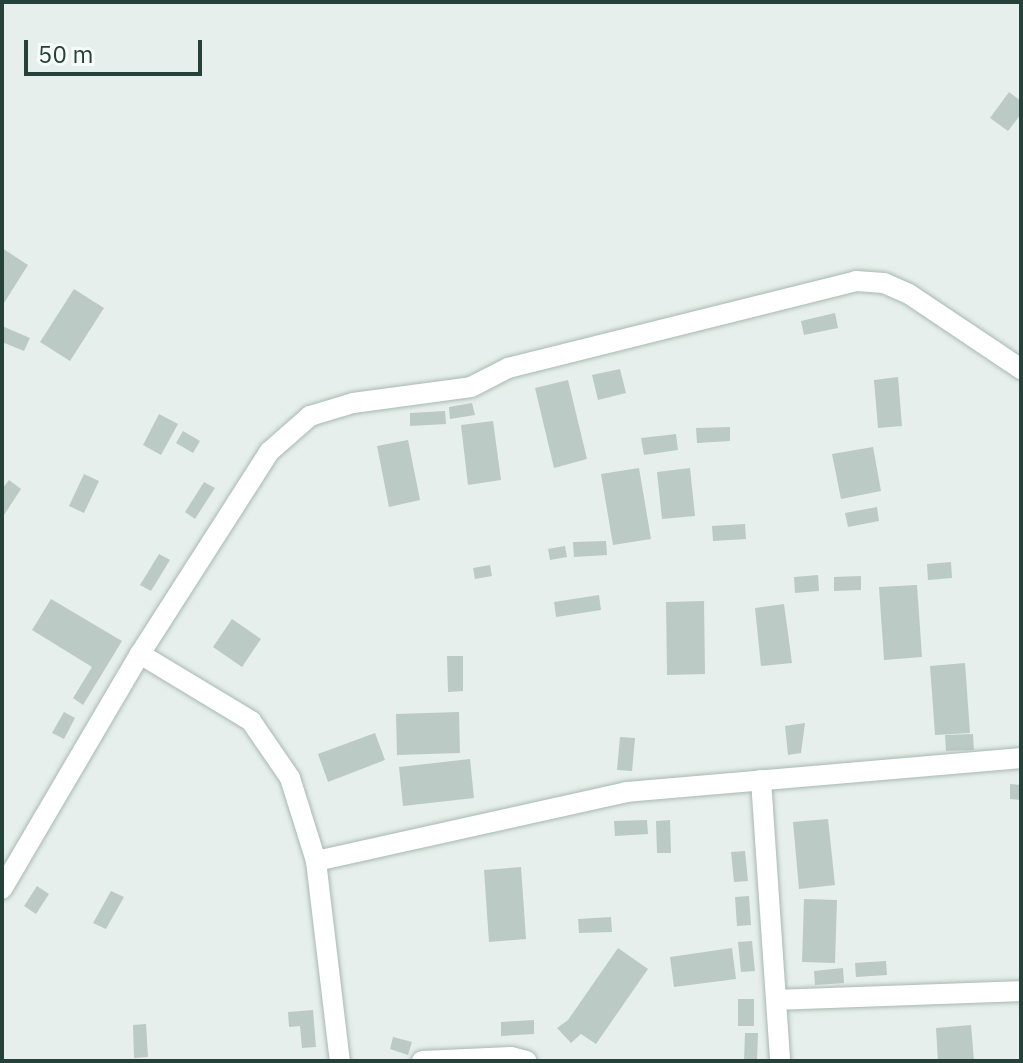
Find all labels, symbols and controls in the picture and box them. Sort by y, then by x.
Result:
scale bar [28,24,206,74]
text: 50 m [38,38,93,70]

